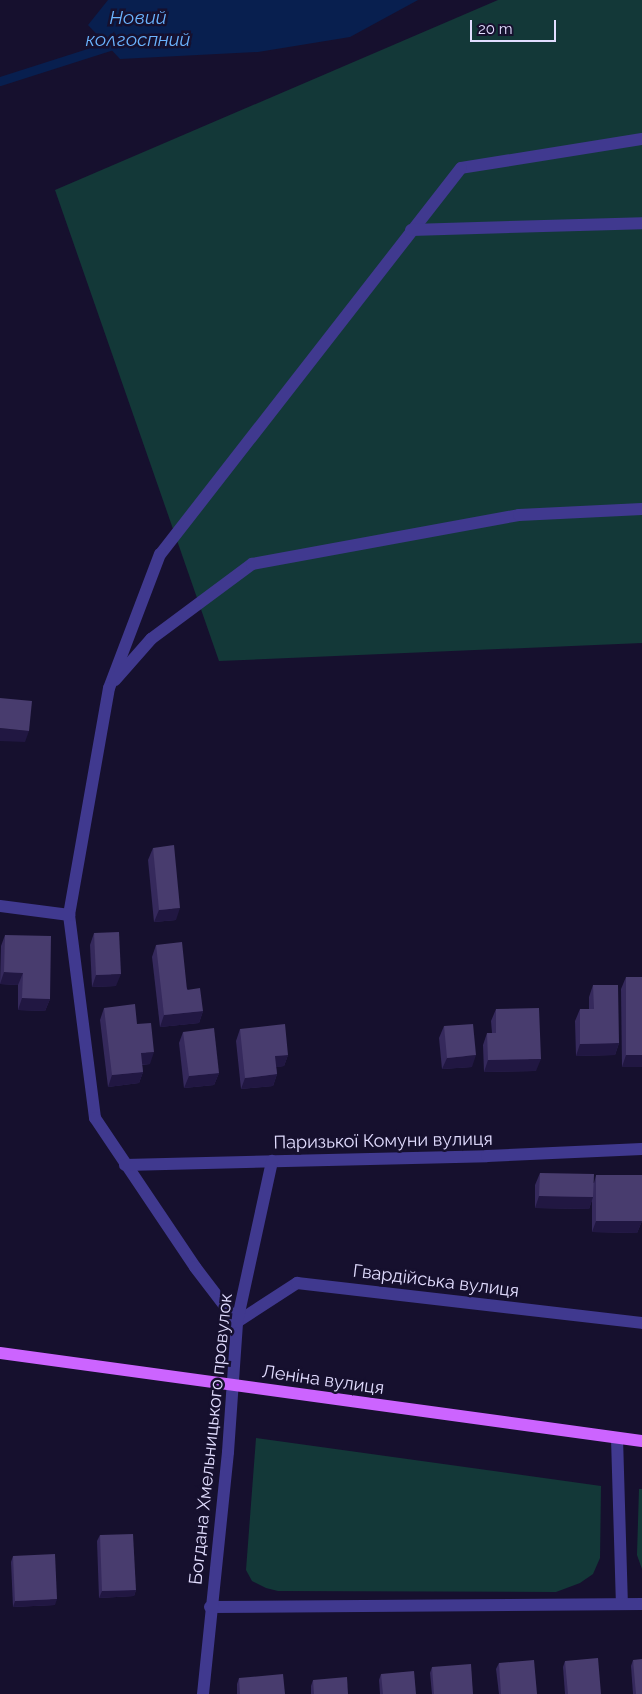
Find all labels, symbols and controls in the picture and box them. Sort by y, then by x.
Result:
water label: Новий колгоспний [86,7,190,51]
scale bar [472,10,558,42]
text: 20 m [478,20,513,38]
street label: Паризької Комуни вулиця [273,1128,493,1154]
street label: Гвардійська вулиця [352,1260,520,1302]
street label: Богдана Хмельницького провулок [185,1292,237,1586]
street label: Леніна вулиця [261,1361,385,1399]

